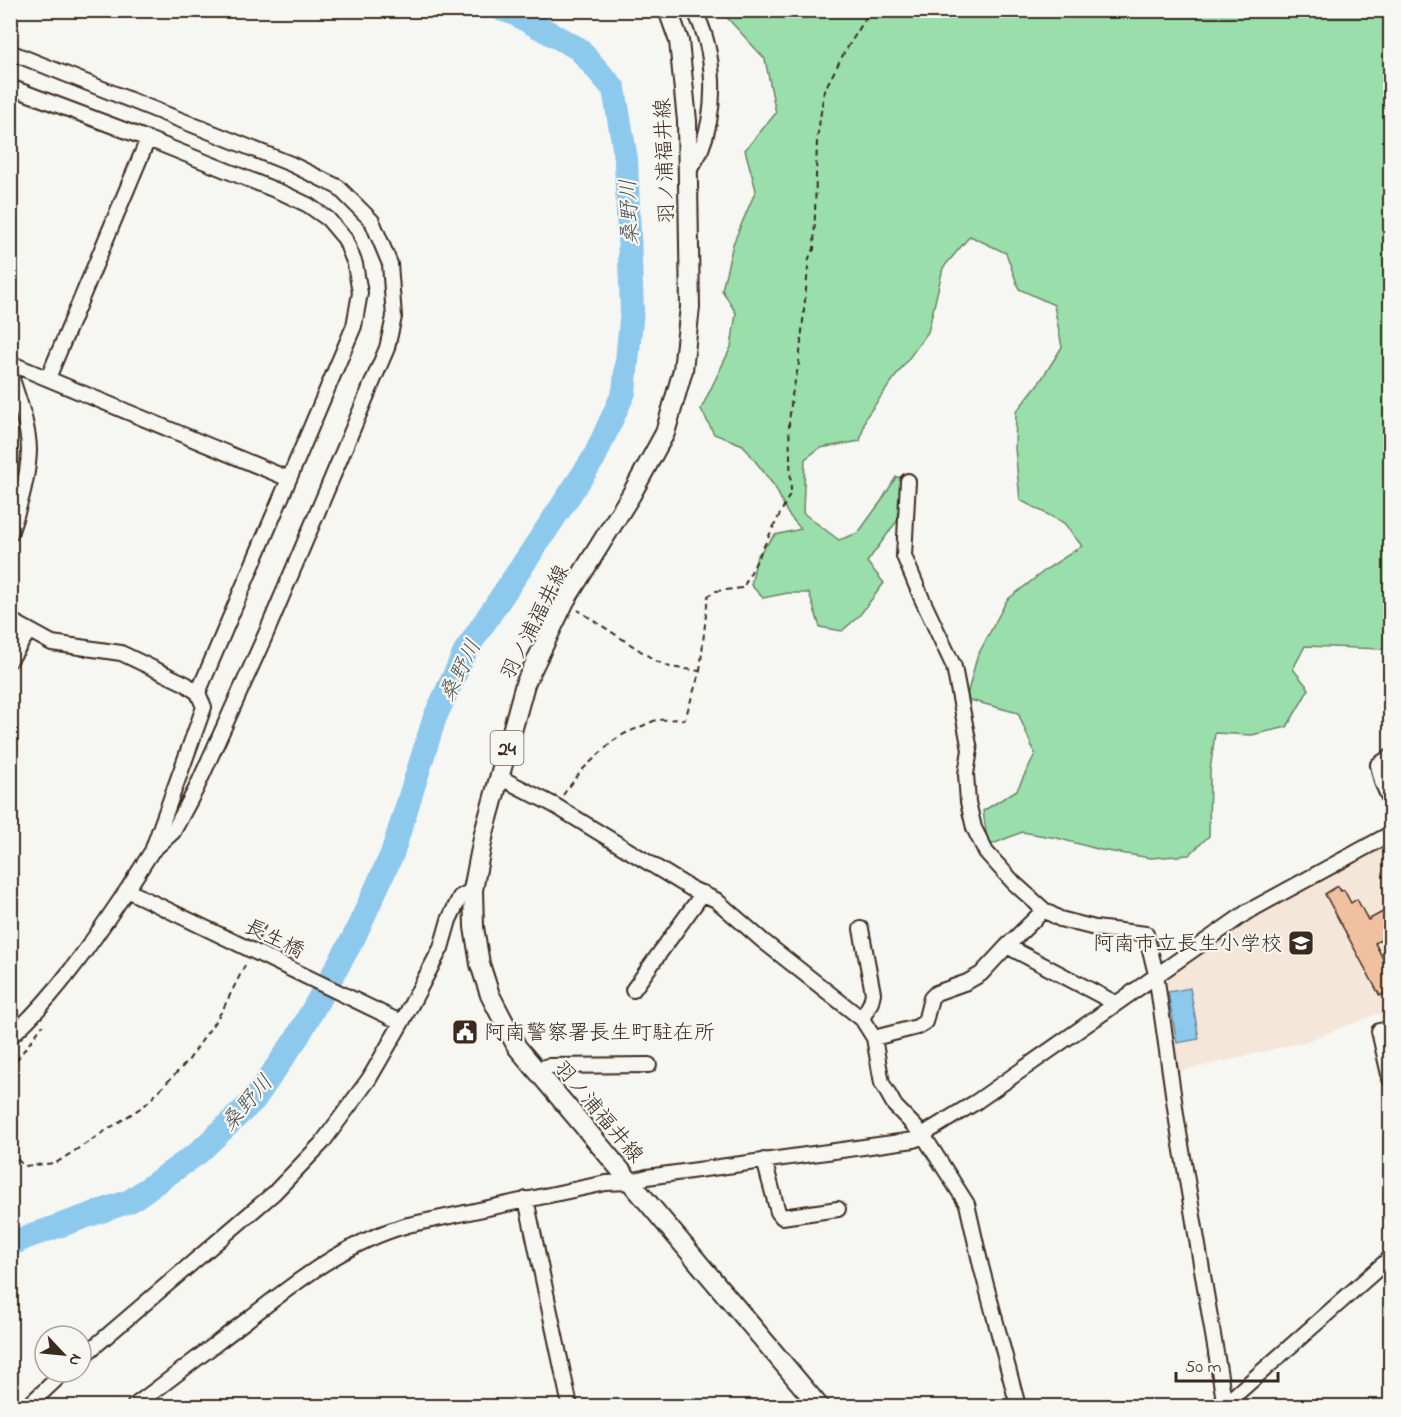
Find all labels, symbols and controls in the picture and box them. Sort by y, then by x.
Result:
street label: 羽ノ浦福井線 [649,97,683,224]
water label: 桑野川 [614,178,648,245]
street label: 羽ノ浦福井線 [494,560,578,686]
water label: 桑野川 [432,635,491,708]
road number: 24 [490,731,524,765]
street label: 長生橋 [239,913,309,967]
school or university icon: 阿南市立長生小学校 [1286,928,1316,958]
place label: 阿南市立長生小学校 [1093,930,1282,960]
public building icon: 阿南警察署長生町駐在所 [450,1017,480,1047]
place label: 阿南警察署長生町駐在所 [484,1019,715,1049]
street label: 羽ノ浦福井線 [545,1054,649,1170]
water label: 桑野川 [215,1069,282,1139]
north arrow [33,1324,93,1384]
scale bar [1176,1345,1278,1383]
text: N [61,1350,88,1370]
text: 50 m [1185,1355,1222,1381]

